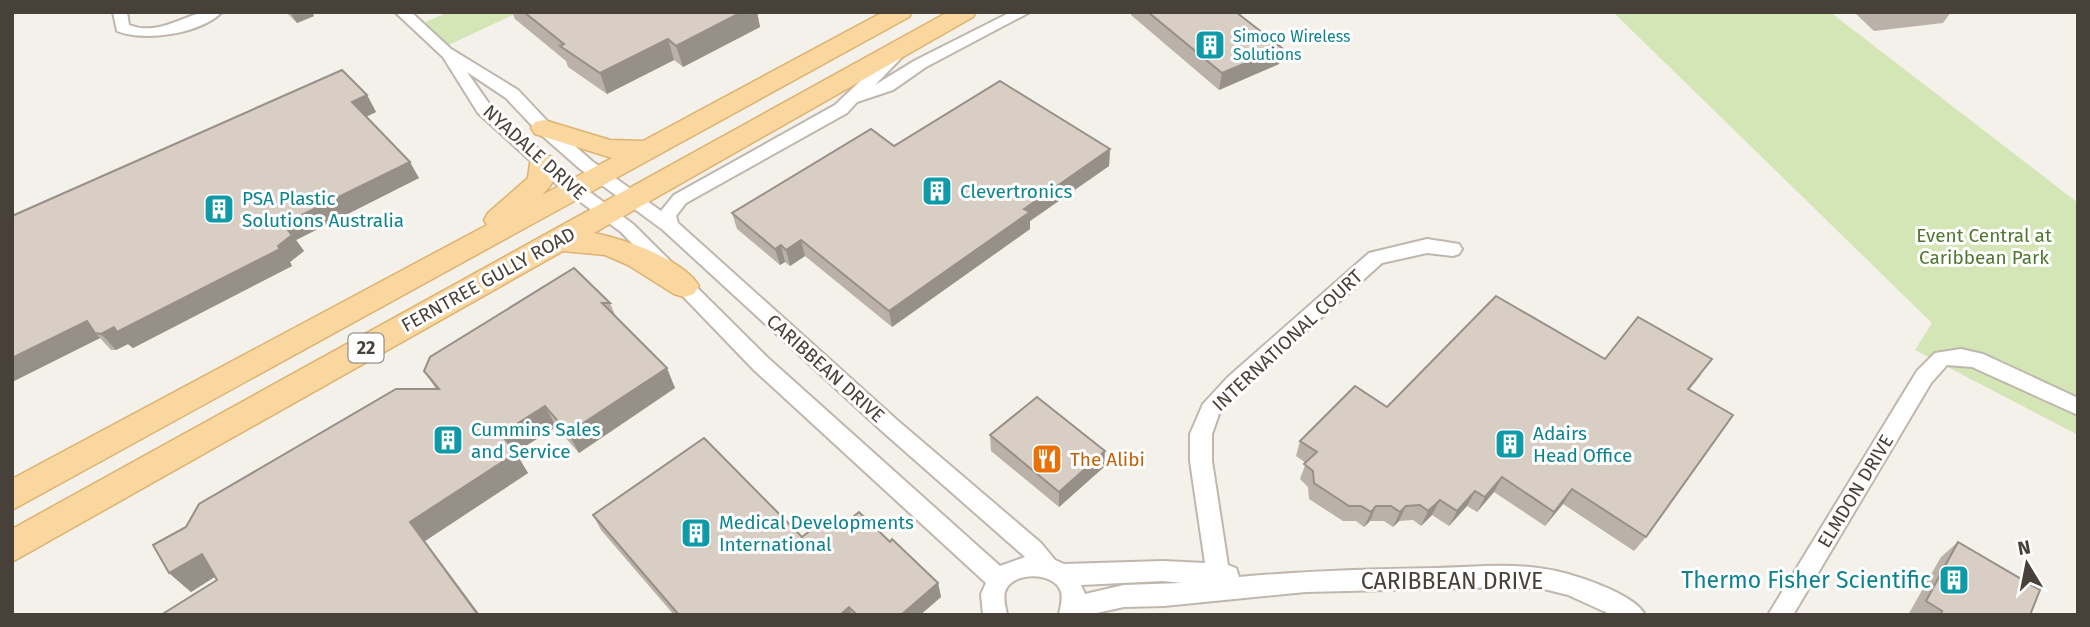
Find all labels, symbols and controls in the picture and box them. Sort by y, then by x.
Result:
place label: Simoco Wireless Solutions [1233,27,1350,64]
building icon: Simoco Wireless Solutions [1193,28,1227,62]
street label: NYADALE DRIVE [478,100,591,205]
building icon: Clevertronics [920,174,954,208]
place label: Clevertronics [960,180,1072,203]
place label: PSA Plastic Solutions Australia [242,187,404,232]
building icon: PSA Plastic Solutions Australia [202,192,236,226]
street label: FERNTREE GULLY ROAD [397,222,579,337]
park label: Event Central at Caribbean Park [1916,224,2052,269]
street label: INTERNATIONAL COURT [1208,265,1367,416]
street label: CARIBBEAN DRIVE [762,309,889,427]
road number: 22 [348,334,384,362]
place label: Cummins Sales and Service [471,418,601,463]
place label: Adairs Head Office [1533,422,1632,467]
building icon: Cummins Sales and Service [431,423,465,457]
building icon: Adairs Head Office [1493,427,1527,461]
street label: ELMDON DRIVE [1813,431,1898,552]
restaurant icon: The Alibi [1030,442,1064,476]
place label: The Alibi [1070,448,1145,471]
place label: Medical Developments International [719,511,914,556]
building icon: Medical Developments International [679,516,713,550]
north arrow [1992,529,2062,599]
text: N [2016,535,2032,560]
building icon: Thermo Fisher Scientific [1937,563,1971,597]
place label: Thermo Fisher Scientific [1681,566,1931,594]
street label: CARIBBEAN DRIVE [1361,567,1543,595]

